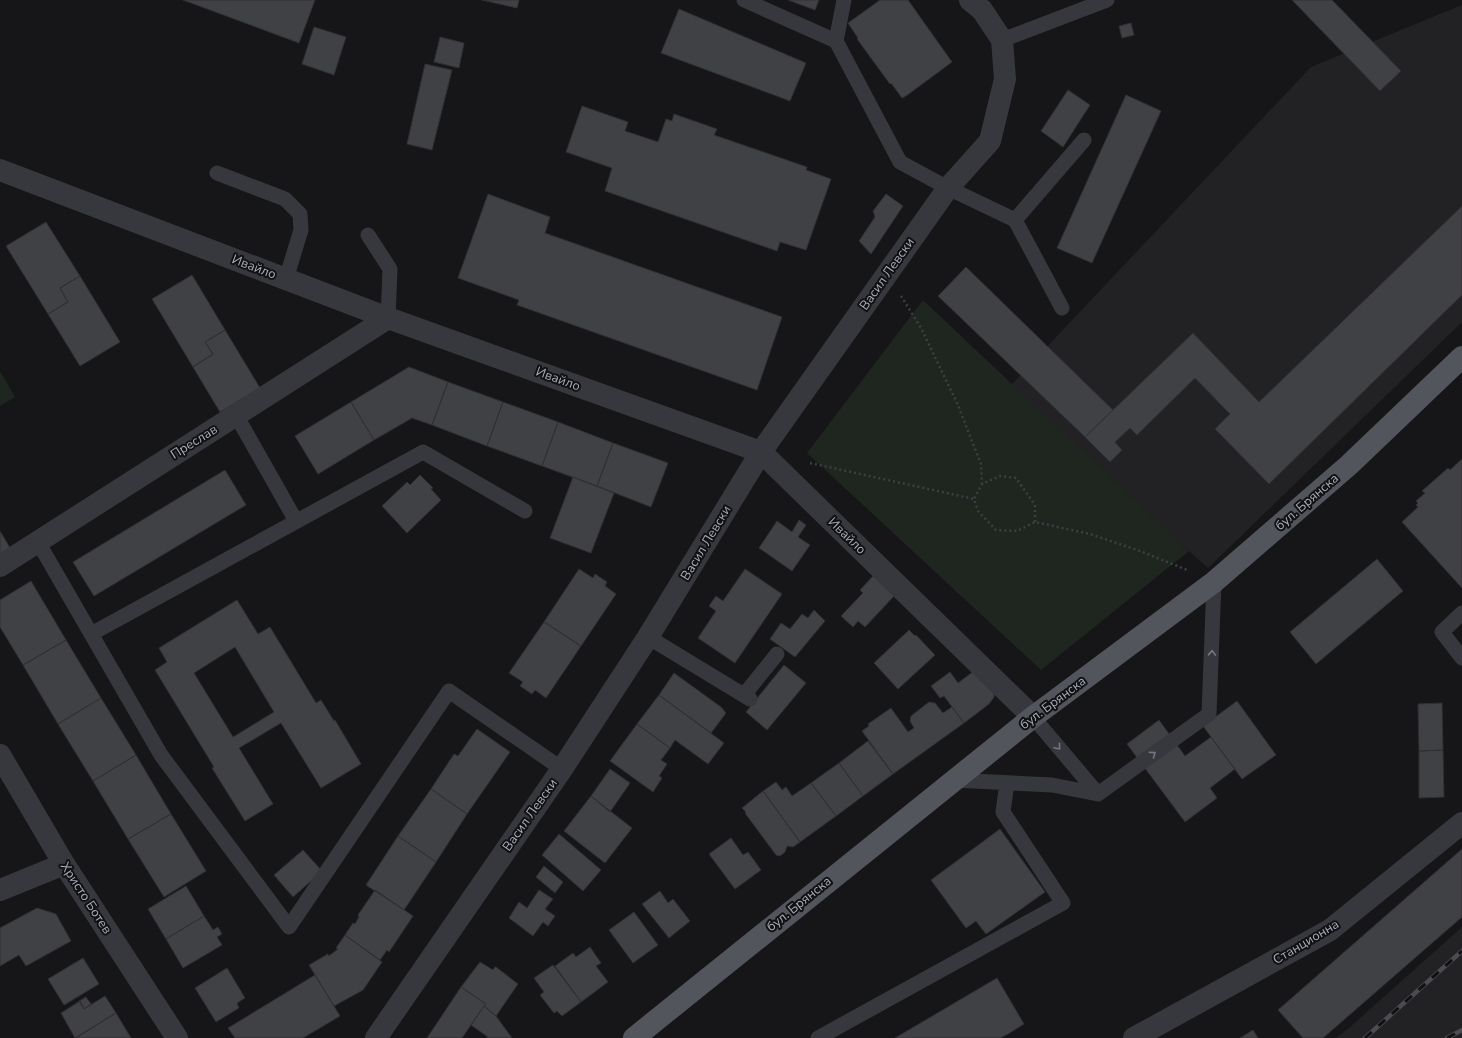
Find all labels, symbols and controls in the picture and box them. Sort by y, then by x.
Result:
street label: Васил Левски [855,234,919,314]
street label: Ивайло [229,250,279,284]
street label: Ивайло [533,363,583,395]
street label: Преслав [167,421,221,463]
street label: бул. Брянска [1272,469,1342,535]
street label: Васил Левски [676,502,736,584]
street label: Ивайло [824,513,870,559]
one-way arrow [1207,650,1216,656]
street label: бул. Брянска [1016,672,1090,734]
one-way arrow [1053,742,1060,750]
one-way arrow [1149,752,1156,759]
street label: Васил Левски [498,775,562,855]
street label: Христо Ботев [56,859,116,937]
street label: бул. Брянска [763,872,835,936]
street label: Станционна [1270,915,1342,969]

